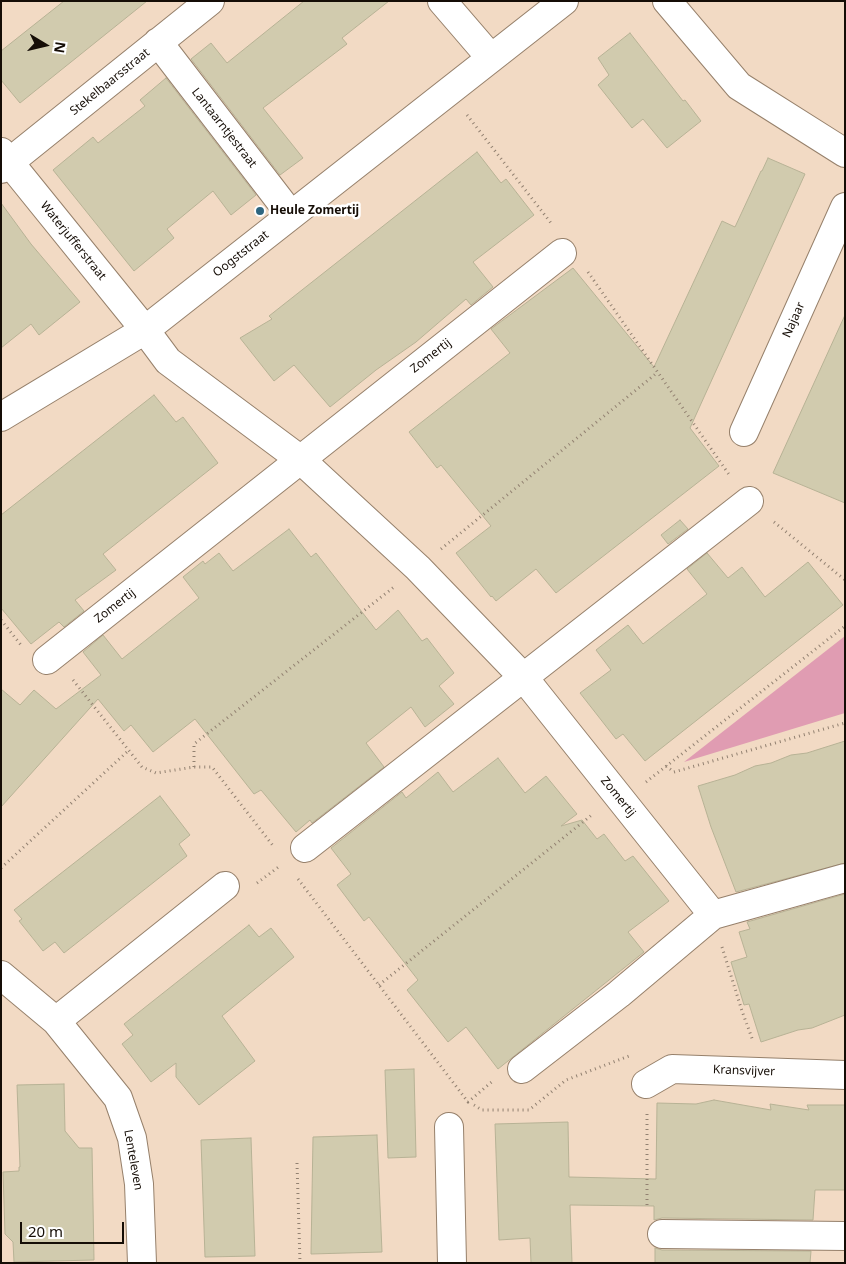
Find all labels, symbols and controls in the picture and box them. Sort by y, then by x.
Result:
north arrow [20,20,70,70]
text: N [50,40,71,55]
street label: Stekelbaarsstraat [67,46,153,118]
street label: Lantaarntjestraat [188,85,260,171]
street label: Waterjufferstraat [37,199,109,283]
place label: Heule Zomertij [270,204,359,218]
marker: Heule Zomertij [254,205,266,217]
street label: Oogststraat [210,228,272,280]
street label: Najaar [780,300,808,340]
street label: Zomertij [408,336,454,376]
street label: Zomertij [92,586,138,626]
street label: Zomertij [597,774,639,820]
street label: Kransvijver [713,1063,775,1079]
street label: Lenteleven [121,1128,145,1192]
scale bar [22,1212,126,1244]
text: 20 m [28,1221,63,1241]

